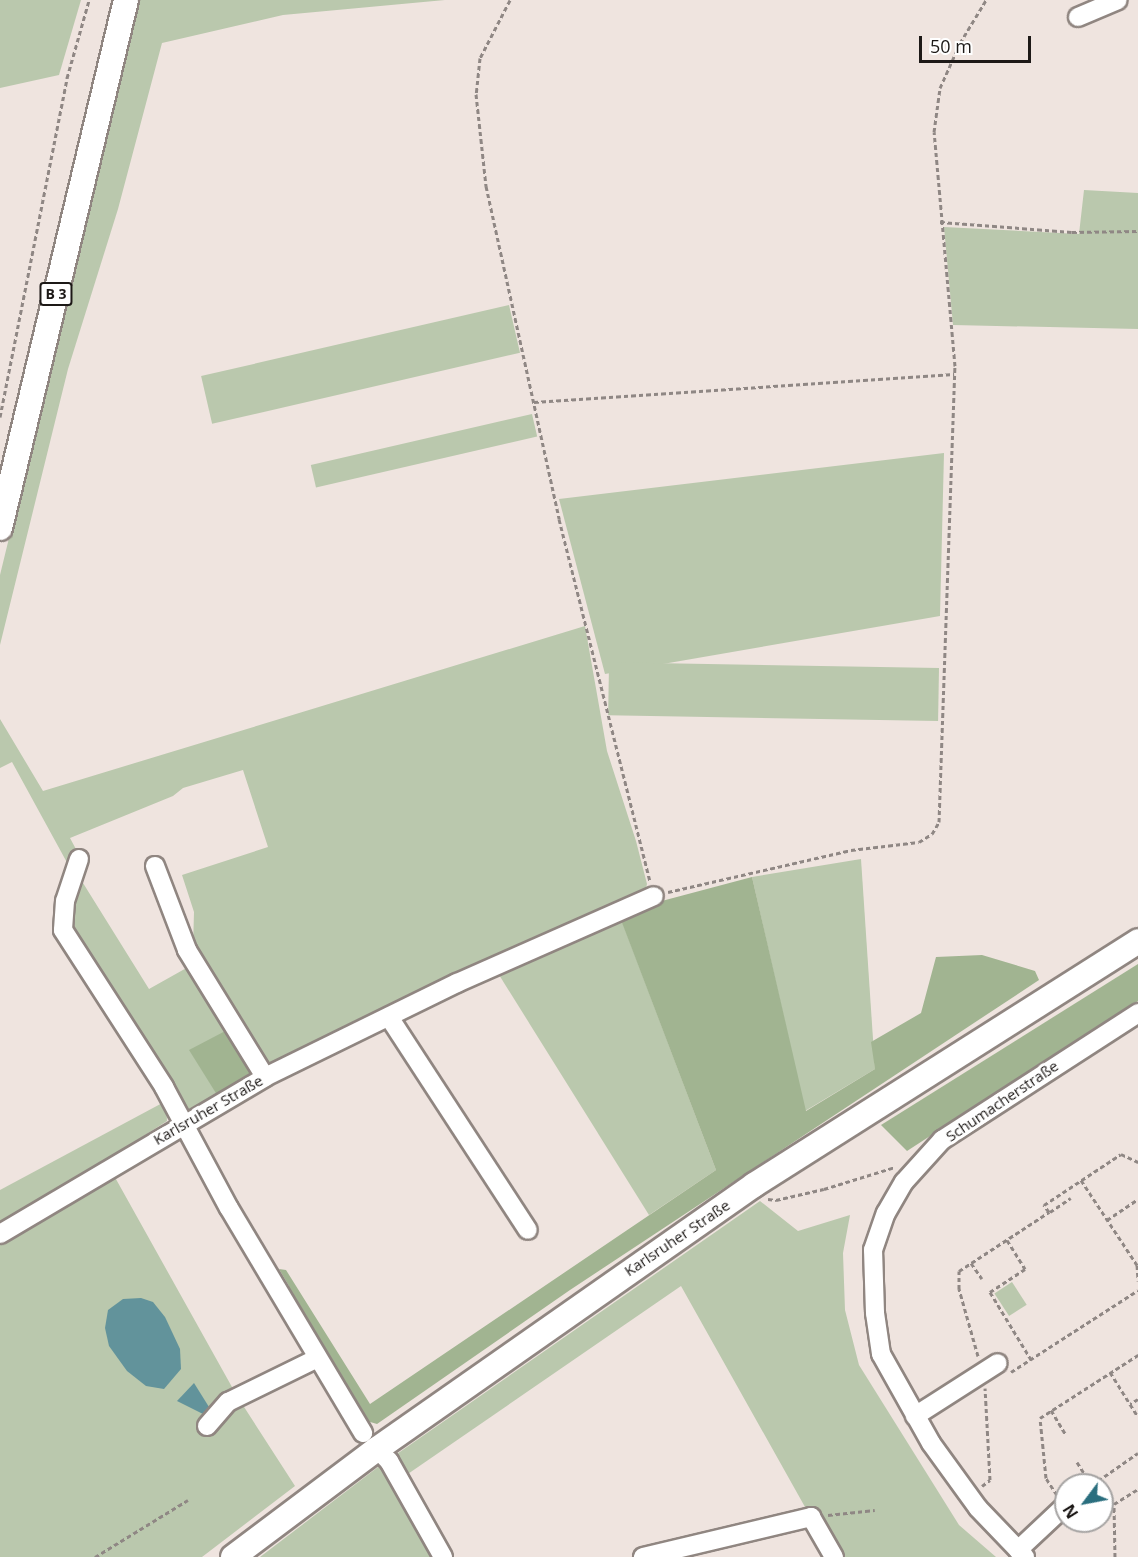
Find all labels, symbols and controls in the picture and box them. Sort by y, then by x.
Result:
scale bar [922,24,1034,62]
text: 50 m [930,34,972,58]
road number: B 3 [38,283,74,305]
street label: Schumacherstraße [942,1057,1062,1145]
street label: Karlsruher Straße [150,1071,266,1149]
street label: Karlsruher Straße [621,1196,733,1280]
north arrow [1054,1473,1114,1533]
text: N [1058,1500,1083,1523]

